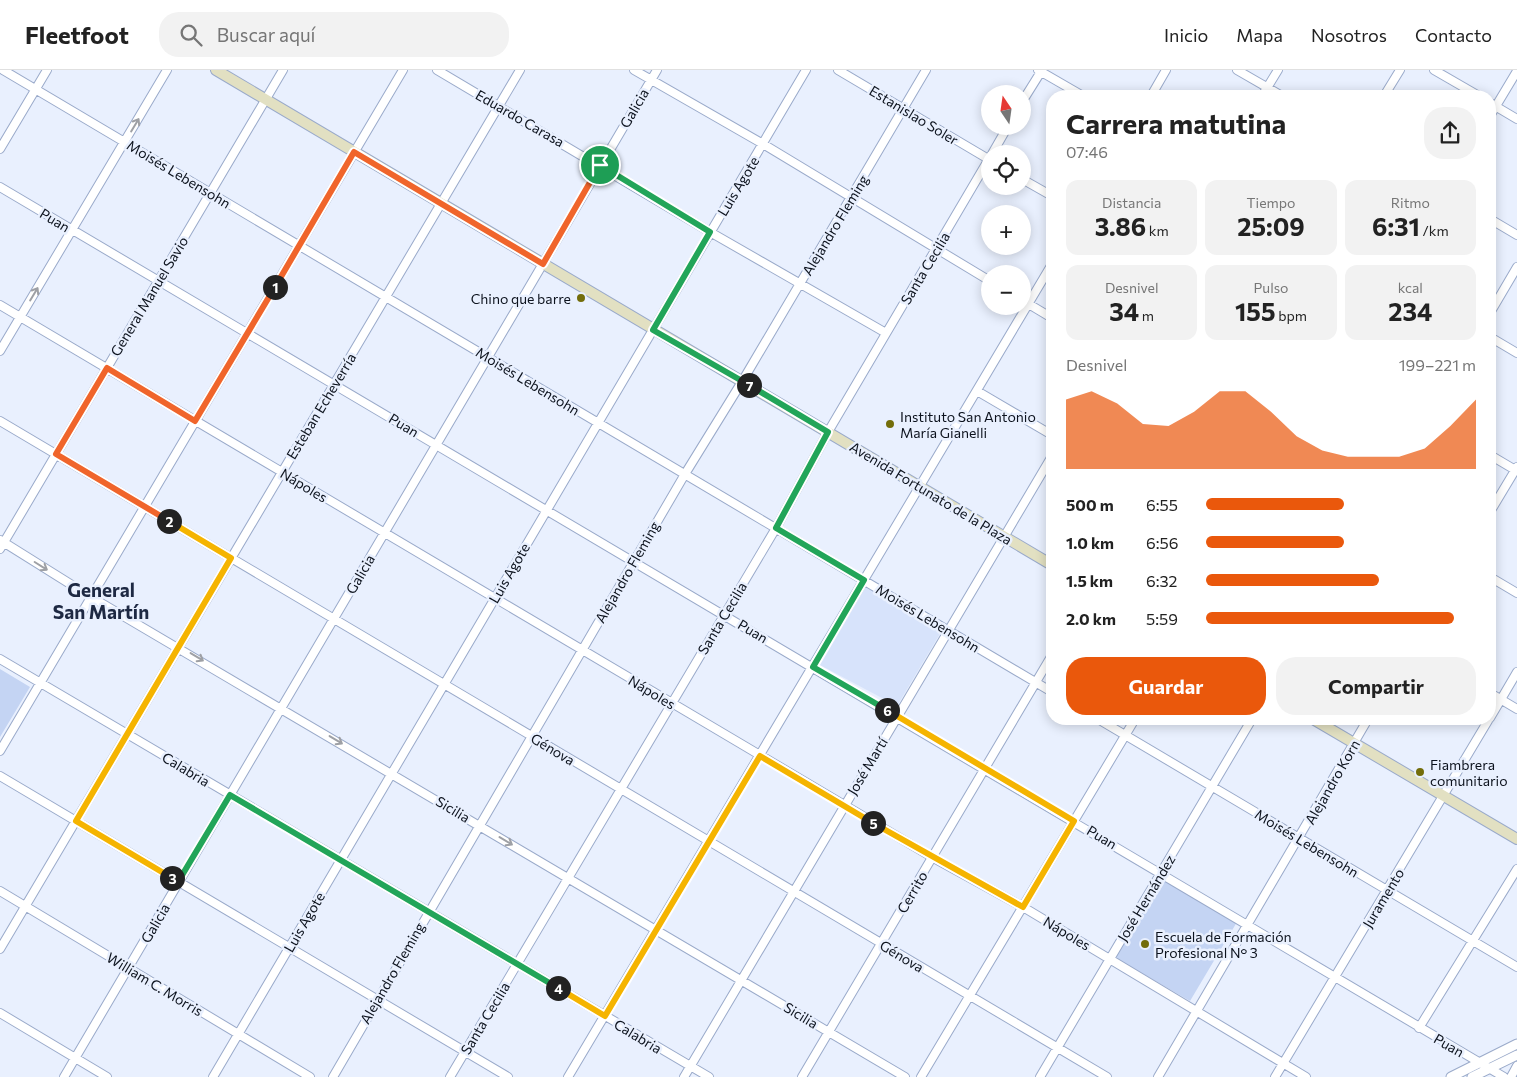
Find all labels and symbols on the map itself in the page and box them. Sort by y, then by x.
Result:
street label: Estanislao Soler [866,82,962,148]
street label: Galicia [616,85,652,131]
north arrow [981,85,1031,135]
street label: Eduardo Carasa [473,86,567,150]
one-way arrow [130,118,140,132]
street label: Moisés Lebensohn [124,136,234,212]
pin [579,144,621,186]
street label: Luis Agote [714,153,762,219]
street label: Alejandro Fleming [798,171,872,278]
street label: Puan [37,204,73,236]
street label: Santa Cecilia [897,229,953,307]
street label: General Manuel Savio [107,233,191,359]
pin: 1 [262,274,288,300]
one-way arrow [29,288,39,302]
place label: Chino que barre [471,290,571,307]
marker: Chino que barre [575,292,587,304]
street label: Moisés Lebensohn [473,343,583,419]
street label: Esteban Echeverría [283,350,359,462]
pin: 7 [736,372,762,398]
place label: Instituto San Antonio María Gianelli [900,408,1036,441]
street label: Puan [386,409,422,441]
marker: Instituto San Antonio María Gianelli [884,418,896,430]
street label: Avenida Fortunato de la Plaza [847,438,1015,548]
street label: Nápoles [277,464,331,506]
pin: 2 [156,508,182,534]
street label: Alejandro Fleming [591,518,663,626]
street label: Luis Agote [485,540,533,606]
street label: Galicia [342,551,378,597]
one-way arrow [34,561,48,571]
district label: General San Martín [53,578,149,623]
street label: Santa Cecilia [694,579,750,657]
street label: Moisés Lebensohn [873,580,983,656]
street label: Puan [735,615,771,647]
one-way arrow [189,653,203,663]
street label: Nápoles [625,671,679,713]
pin: 6 [874,698,900,722]
street label: Génova [528,729,578,769]
street label: José Martí [843,734,891,798]
one-way arrow [329,735,343,745]
street label: Alejandro Korn [1301,737,1363,827]
street label: Calabria [159,748,213,790]
place label: Fiambrera comunitario [1430,756,1508,789]
marker: Fiambrera comunitario [1414,766,1426,778]
street label: Sicilia [433,792,473,826]
street label: Moisés Lebensohn [1252,805,1362,881]
pin: 5 [860,810,886,836]
street label: Puan [1084,821,1120,853]
one-way arrow [499,836,513,846]
street label: José Hernández [1113,852,1179,944]
street label: Juramento [1359,865,1407,931]
pin: 3 [160,866,184,890]
street label: Cerrito [893,868,931,916]
street label: Luis Agote [280,889,328,955]
street label: Galicia [137,900,173,946]
street label: Nápoles [1040,912,1094,954]
street label: Alejandro Fleming [356,919,428,1027]
place label: Escuela de Formación Profesional N° 3 [1155,928,1292,961]
street label: Génova [877,936,927,976]
marker: Escuela de Formación Profesional N° 3 [1139,938,1151,950]
street label: William C. Morris [104,949,206,1019]
pin: 4 [546,976,570,1000]
street label: Santa Cecilia [457,979,513,1057]
street label: Sicilia [781,998,821,1032]
street label: Calabria [611,1015,665,1057]
street label: Puan [1431,1030,1467,1060]

